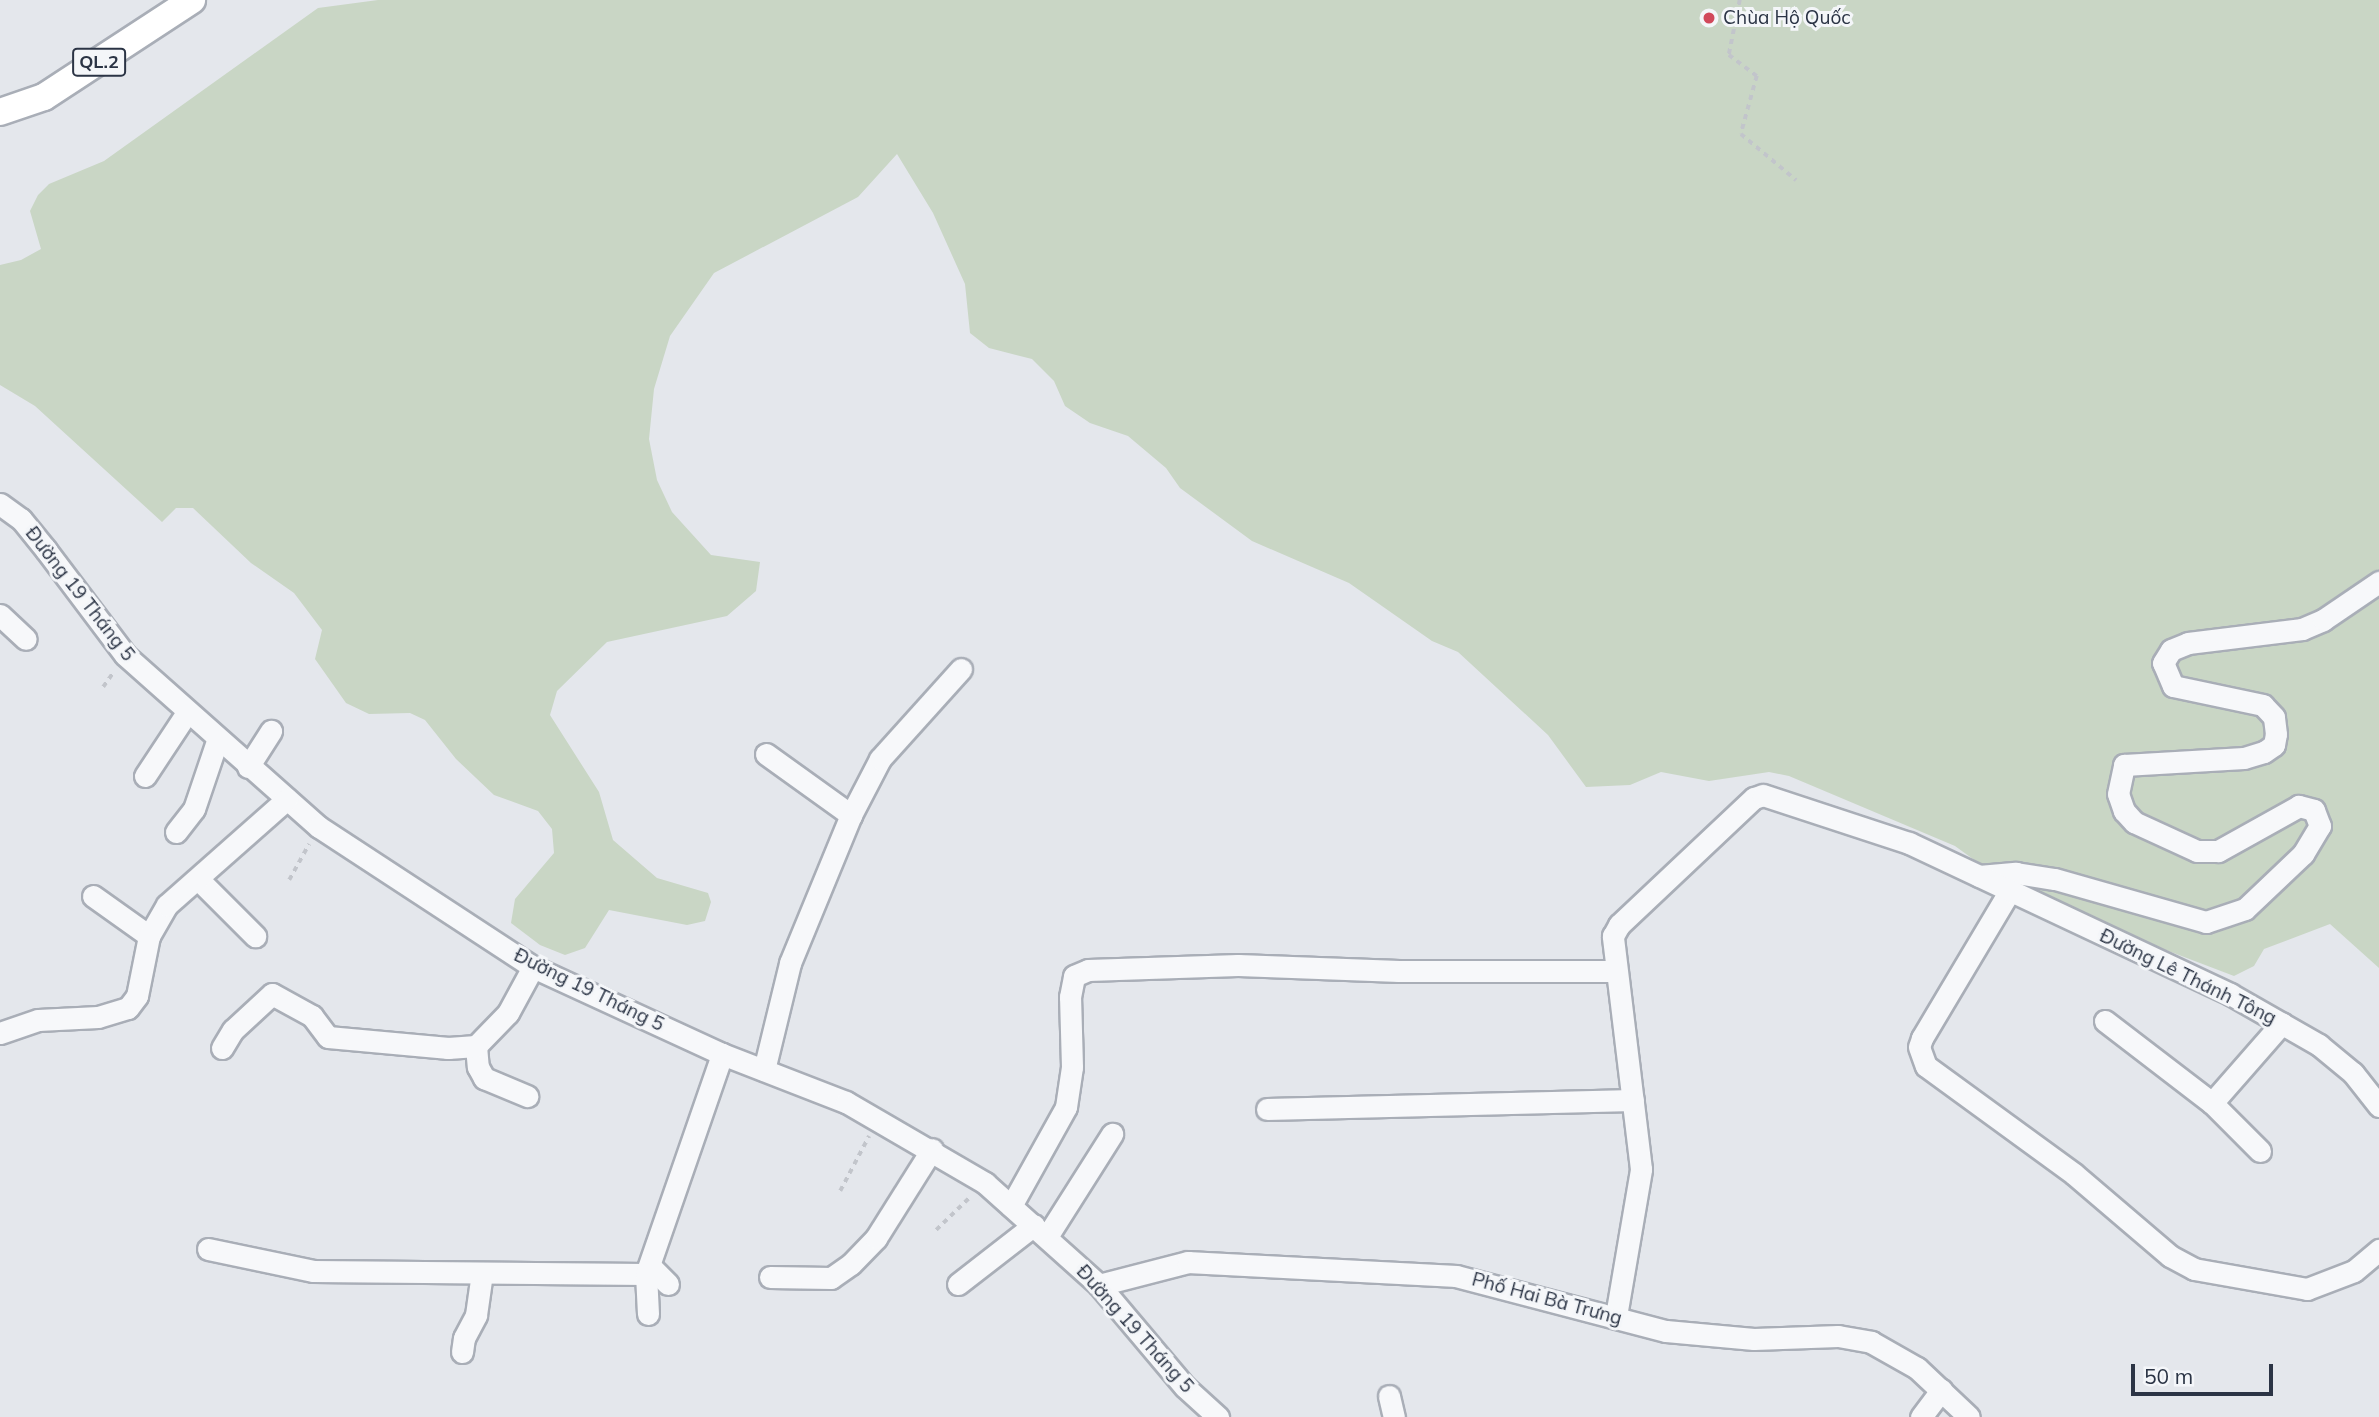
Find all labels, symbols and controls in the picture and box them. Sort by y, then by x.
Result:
place label: Chùa Hộ Quốc [1723,7,1851,29]
marker: Chùa Hộ Quốc [1701,10,1717,26]
road number: QL.2 [71,48,127,76]
street label: Đường 19 Tháng 5 [20,522,140,666]
street label: Đường Lê Thánh Tông [2096,924,2280,1030]
street label: Đường 19 Tháng 5 [510,944,668,1036]
street label: Đường 19 Tháng 5 [1072,1260,1198,1398]
street label: Phố Hai Bà Trưng [1469,1268,1625,1330]
scale bar [2134,1350,2276,1394]
text: 50 m [2144,1363,2193,1389]

